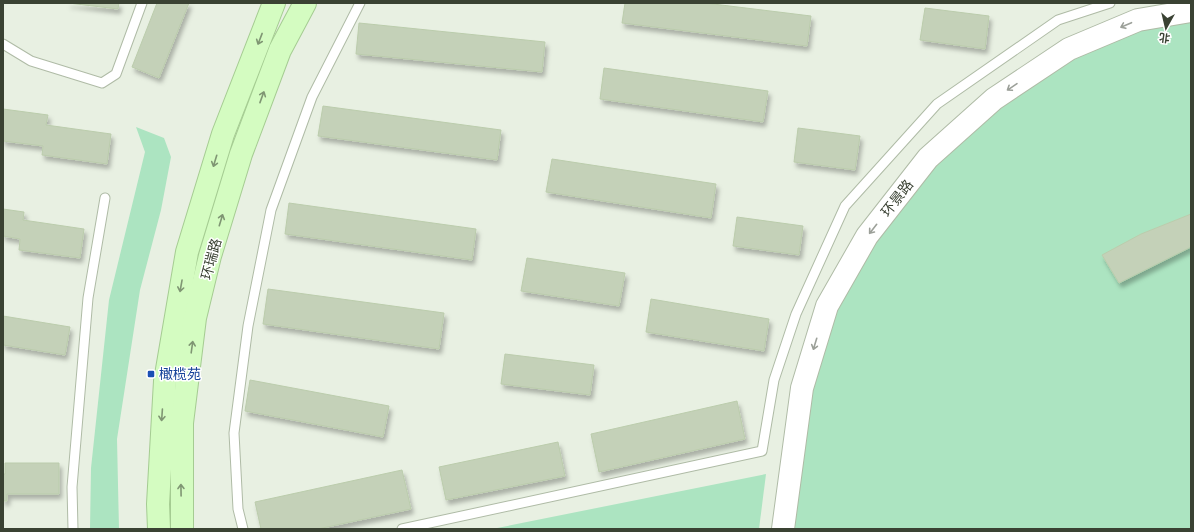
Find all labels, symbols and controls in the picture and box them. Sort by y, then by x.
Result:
north arrow [1146,8,1186,48]
one-way arrow [1120,22,1132,30]
text: 北 [1158,31,1171,45]
one-way arrow [256,33,264,45]
one-way arrow [1007,83,1018,91]
one-way arrow [259,91,267,103]
one-way arrow [211,154,218,167]
street label: 环景路 [878,177,916,219]
one-way arrow [218,214,225,227]
one-way arrow [868,223,877,234]
street label: 环瑞路 [198,237,224,281]
one-way arrow [177,280,185,293]
one-way arrow [811,338,818,351]
one-way arrow [188,341,196,354]
place label: 橄榄苑 [159,366,201,382]
marker: 橄榄苑 [146,369,156,379]
one-way arrow [159,408,166,421]
one-way arrow [178,484,185,497]

